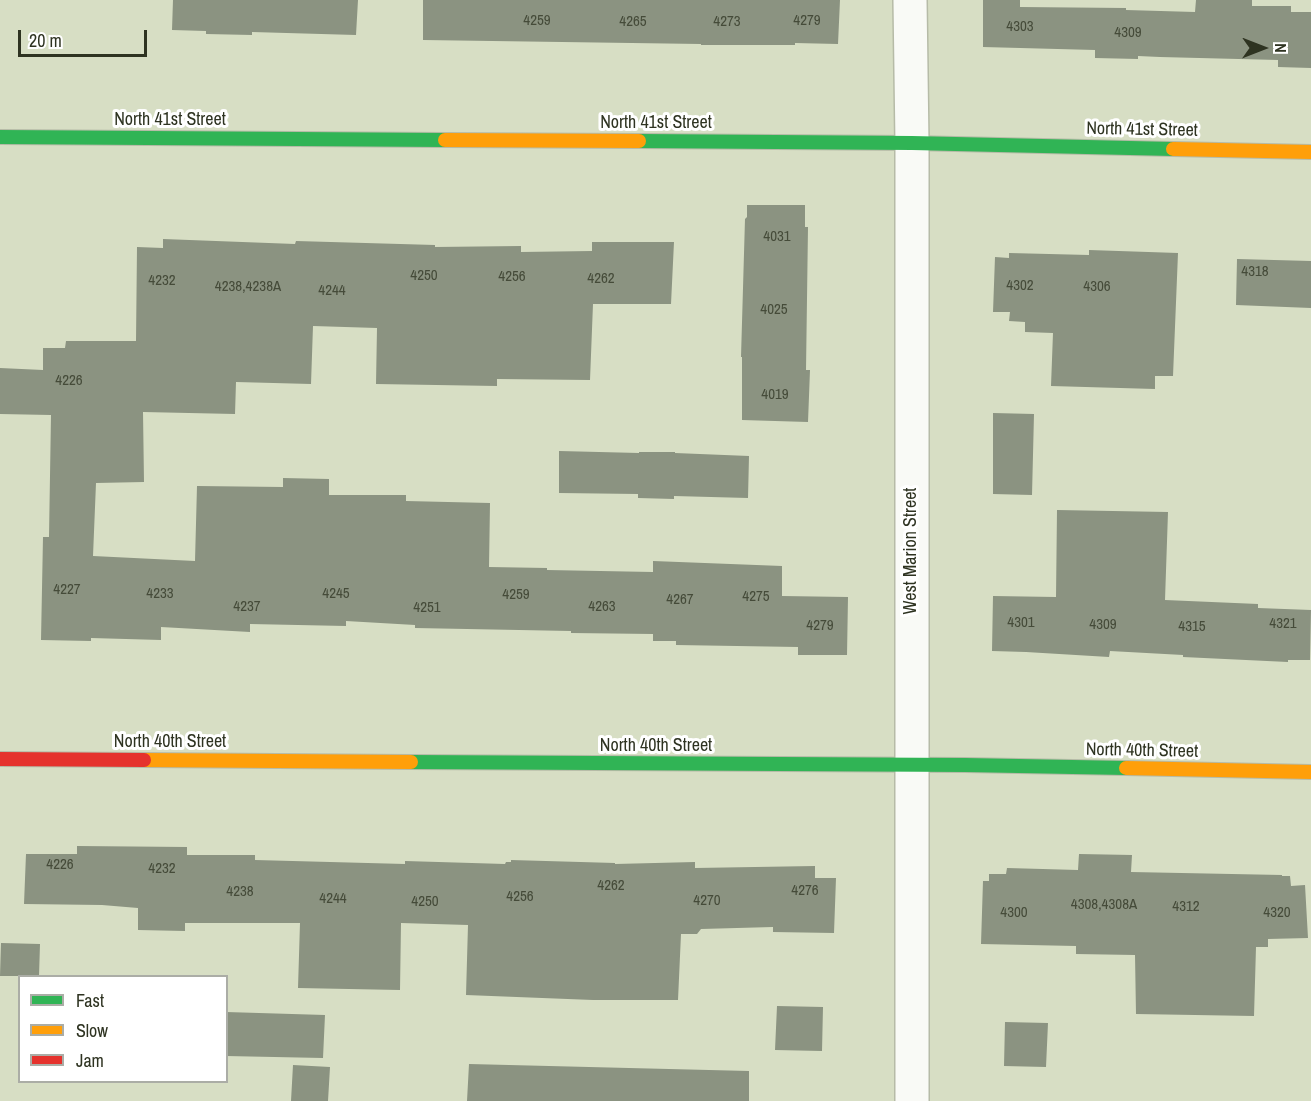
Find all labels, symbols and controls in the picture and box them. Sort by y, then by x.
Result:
house number: 4259 [523,12,551,30]
house number: 4279 [793,12,821,30]
house number: 4265 [619,13,647,31]
house number: 4273 [713,13,741,31]
scale bar [21,18,150,56]
house number: 4303 [1006,18,1034,36]
north arrow [1233,18,1293,78]
house number: 4309 [1114,24,1142,42]
text: 20 m [29,28,62,53]
text: N [1270,43,1292,53]
street label: North 41st Street [114,109,226,131]
street label: North 41st Street [600,112,712,134]
street label: North 41st Street [1086,118,1198,142]
house number: 4031 [763,228,791,246]
house number: 4318 [1241,263,1269,281]
house number: 4250 [410,267,438,285]
house number: 4256 [498,268,526,286]
house number: 4262 [587,270,615,288]
house number: 4232 [148,272,176,290]
house number: 4302 [1006,277,1034,295]
house number: 4238,4238A [215,278,281,296]
house number: 4306 [1083,278,1111,296]
house number: 4244 [318,282,346,300]
house number: 4025 [760,301,788,319]
house number: 4226 [55,372,83,390]
house number: 4019 [761,386,789,404]
street label: West Marion Street [900,488,922,614]
house number: 4227 [53,581,81,599]
house number: 4233 [146,585,174,603]
house number: 4245 [322,585,350,603]
house number: 4259 [502,586,530,604]
house number: 4275 [742,588,770,606]
house number: 4267 [666,591,694,609]
house number: 4237 [233,598,261,616]
house number: 4263 [588,598,616,616]
house number: 4251 [413,599,441,617]
house number: 4301 [1007,614,1035,632]
house number: 4321 [1269,615,1297,633]
house number: 4309 [1089,616,1117,634]
house number: 4279 [806,617,834,635]
house number: 4315 [1178,618,1206,636]
street label: North 40th Street [114,731,226,753]
street label: North 40th Street [600,735,712,757]
street label: North 40th Street [1086,739,1198,763]
house number: 4226 [46,856,74,874]
house number: 4232 [148,860,176,878]
house number: 4262 [597,877,625,895]
house number: 4276 [791,882,819,900]
house number: 4238 [226,883,254,901]
house number: 4256 [506,888,534,906]
house number: 4244 [319,890,347,908]
house number: 4270 [693,892,721,910]
house number: 4250 [411,893,439,911]
house number: 4308,4308A [1071,896,1137,914]
house number: 4312 [1172,898,1200,916]
house number: 4300 [1000,904,1028,922]
house number: 4320 [1263,904,1291,922]
legend [18,975,228,1083]
text: Fast [76,988,104,1013]
text: Slow [76,1018,108,1043]
text: Jam [76,1048,104,1073]

